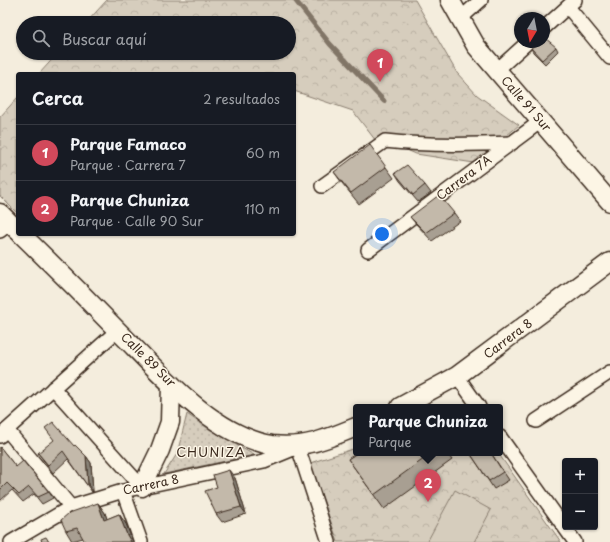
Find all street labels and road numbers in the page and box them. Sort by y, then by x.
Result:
street label: Calle 91 Sur [498,72,556,135]
street label: Carrera 7A [432,150,495,204]
street label: Carrera 8 [479,314,536,363]
street label: Calle 89 Sur [117,328,180,391]
street label: Carrera 8 [121,469,181,499]

